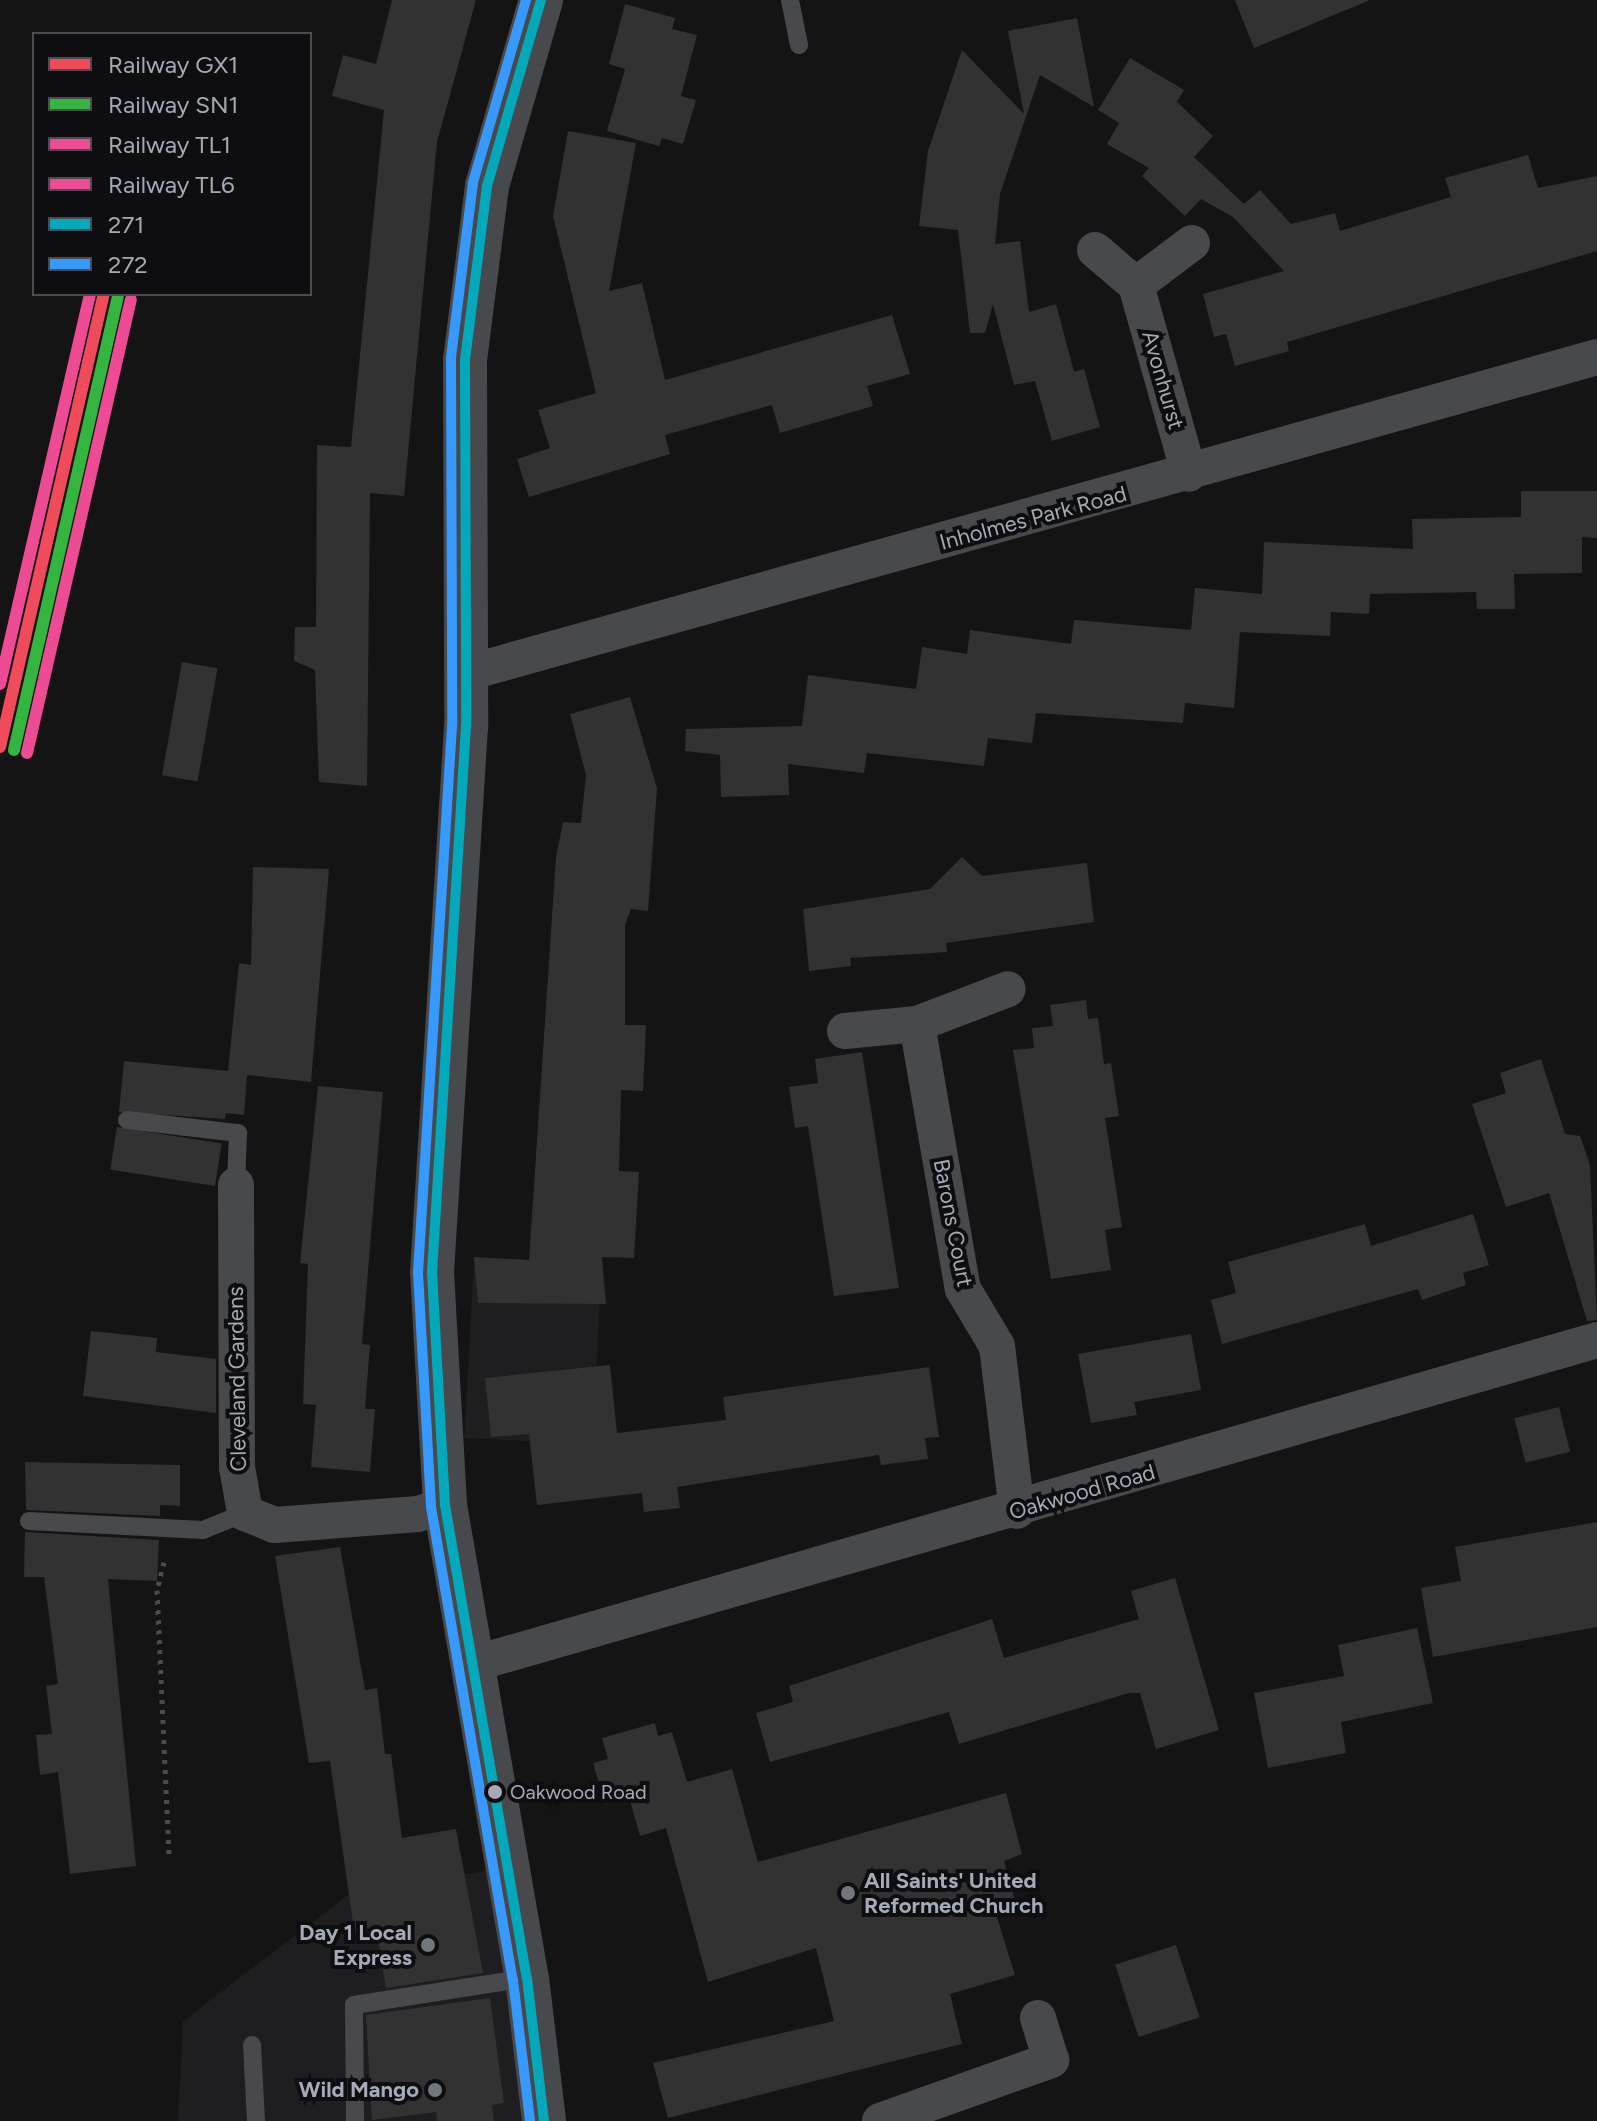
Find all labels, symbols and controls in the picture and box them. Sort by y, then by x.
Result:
legend [32,32,312,296]
text: Railway GX1 [108,50,238,79]
text: Railway SN1 [108,90,238,119]
text: Railway TL1 [108,130,231,159]
text: Railway TL6 [108,170,235,199]
text: 271 [108,210,144,239]
text: 272 [108,250,148,279]
street label: Avonhurst [1136,328,1190,432]
street label: Inholmes Park Road [937,480,1129,556]
street label: Barons Court [928,1157,978,1289]
street label: Cleveland Gardens [222,1286,252,1472]
street label: Oakwood Road [1006,1459,1158,1525]
place label: Oakwood Road [510,1780,647,1804]
marker: Oakwood Road [487,1784,503,1800]
place label: All Saints' United Reformed Church [864,1867,1043,1918]
marker: All Saints' United Reformed Church [839,1884,857,1902]
place label: Day 1 Local Express [299,1919,412,1970]
marker: Day 1 Local Express [419,1936,437,1954]
place label: Wild Mango [299,2077,419,2103]
marker: Wild Mango [426,2081,444,2099]

